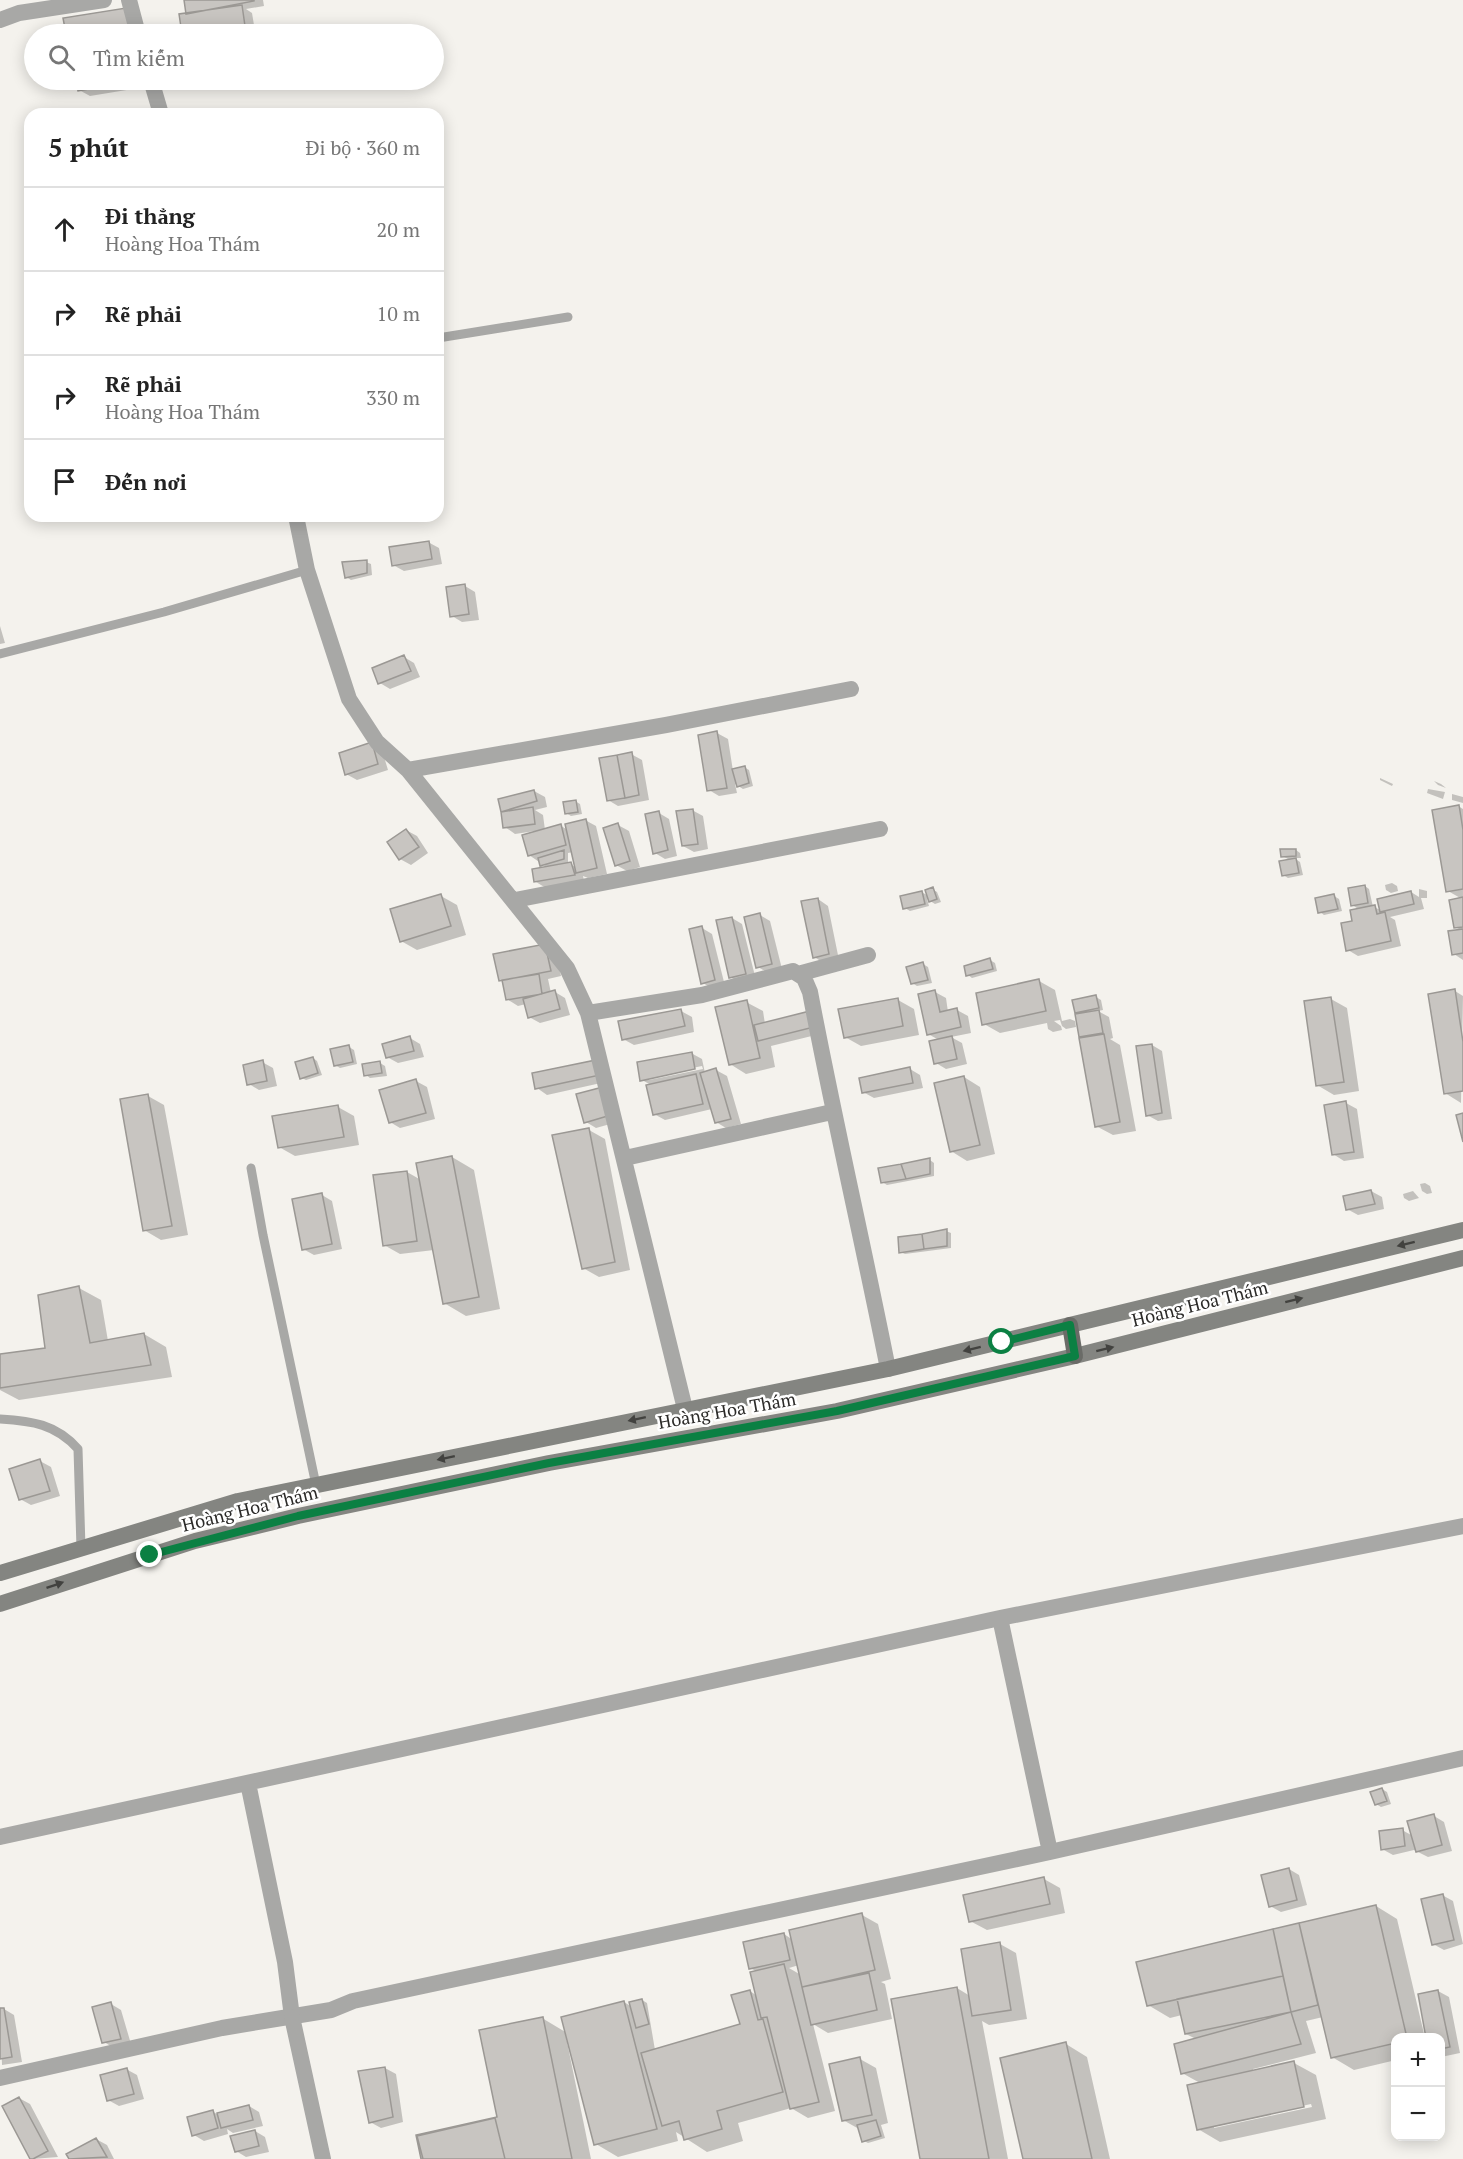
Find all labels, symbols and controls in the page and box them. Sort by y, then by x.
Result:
search box [24,24,444,90]
icon: search [45,41,78,74]
text: Tìm kiếm [93,43,185,72]
text: 5 phút [48,130,129,164]
text: Đi bộ · 360 m [305,134,420,161]
text: Đi thẳng [105,201,195,230]
icon: ahead [48,213,81,246]
text: 20 m [377,216,420,243]
text: Hoàng Hoa Thám [105,230,260,257]
icon: right [48,297,81,330]
text: Rẽ phải [105,299,182,328]
text: 10 m [377,300,420,327]
text: Rẽ phải [105,369,182,398]
icon: right [48,381,81,414]
text: 330 m [366,384,420,411]
text: Hoàng Hoa Thám [105,398,260,425]
icon: arrive [48,465,81,498]
text: Đến nơi [105,467,187,496]
one-way arrow [1397,1240,1415,1250]
street label: Hoàng Hoa Thám [1129,1274,1271,1332]
one-way arrow [1285,1295,1303,1304]
route start [988,1328,1014,1354]
one-way arrow [1096,1343,1114,1353]
one-way arrow [962,1345,981,1355]
street label: Hoàng Hoa Thám [656,1386,798,1434]
one-way arrow [627,1415,646,1424]
one-way arrow [436,1454,455,1463]
street label: Hoàng Hoa Thám [179,1479,321,1537]
route end [136,1541,162,1567]
one-way arrow [46,1579,64,1589]
map controls [1391,2033,1445,2141]
button: + [1391,2033,1445,2087]
button: − [1391,2087,1445,2141]

